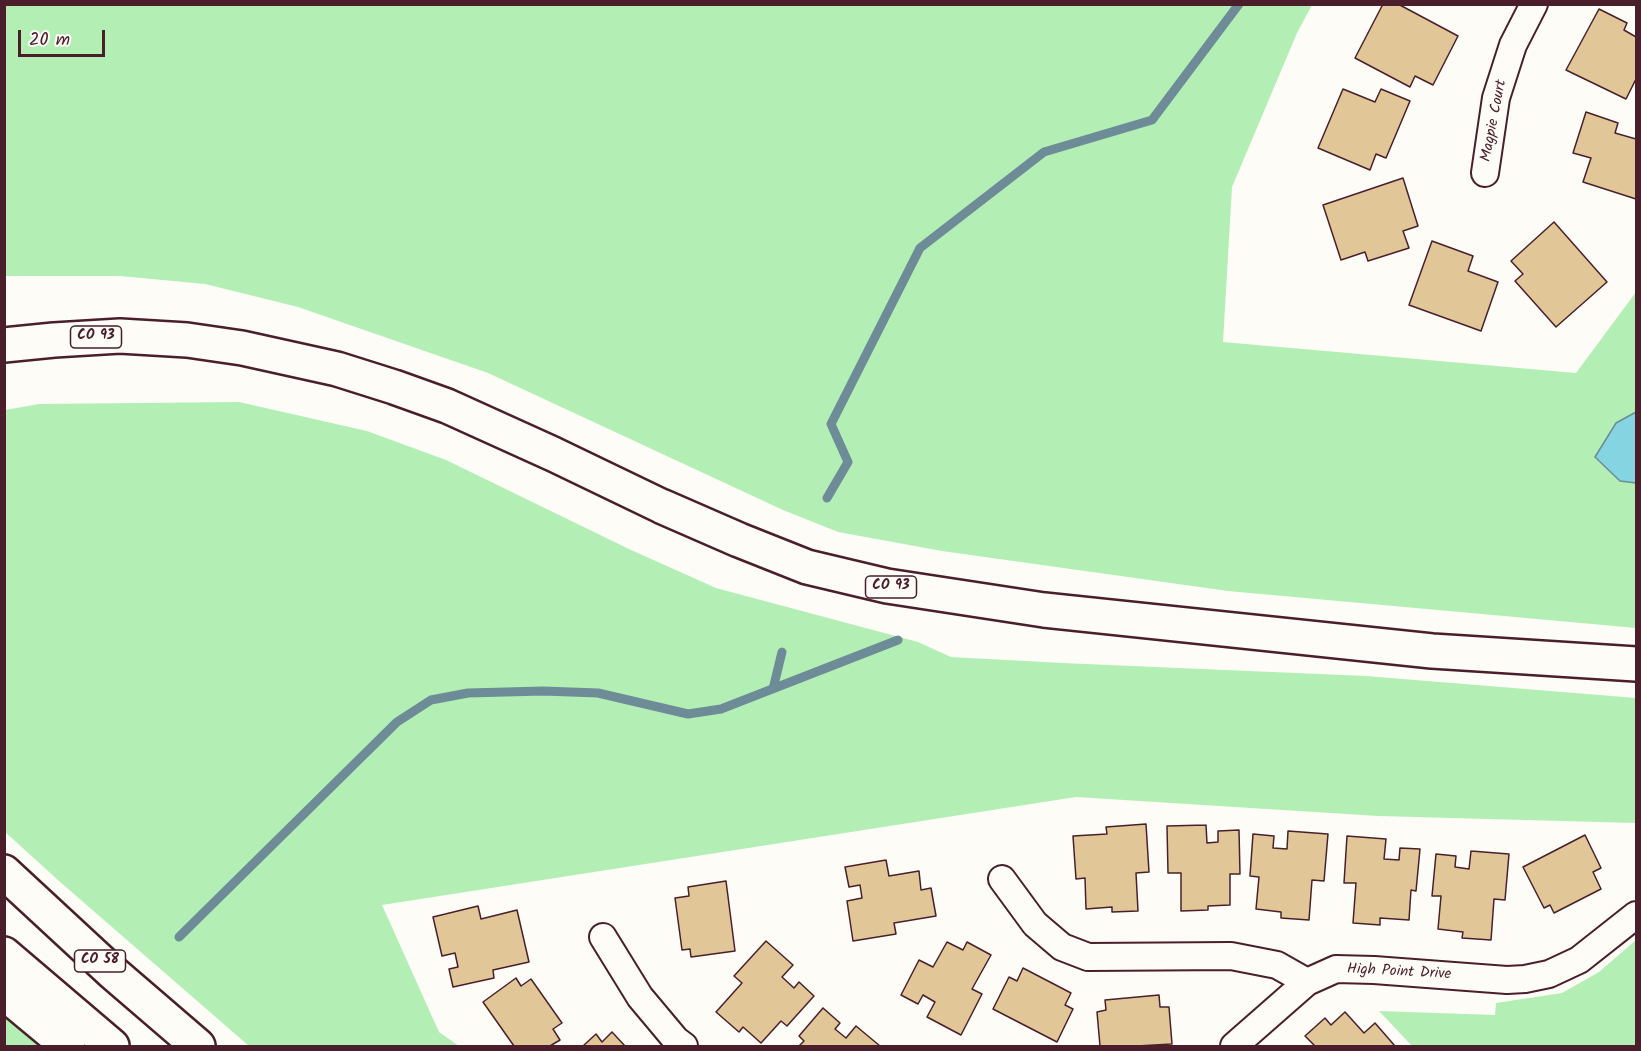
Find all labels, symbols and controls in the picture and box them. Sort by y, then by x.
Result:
scale bar [21,18,108,56]
text: 20 m [29,26,70,55]
street label: Magpie Court [1478,78,1512,164]
road number: CO 93 [70,326,122,348]
road number: CO 93 [866,576,916,598]
road number: CO 58 [74,950,126,972]
street label: High Point Drive [1346,961,1452,985]

